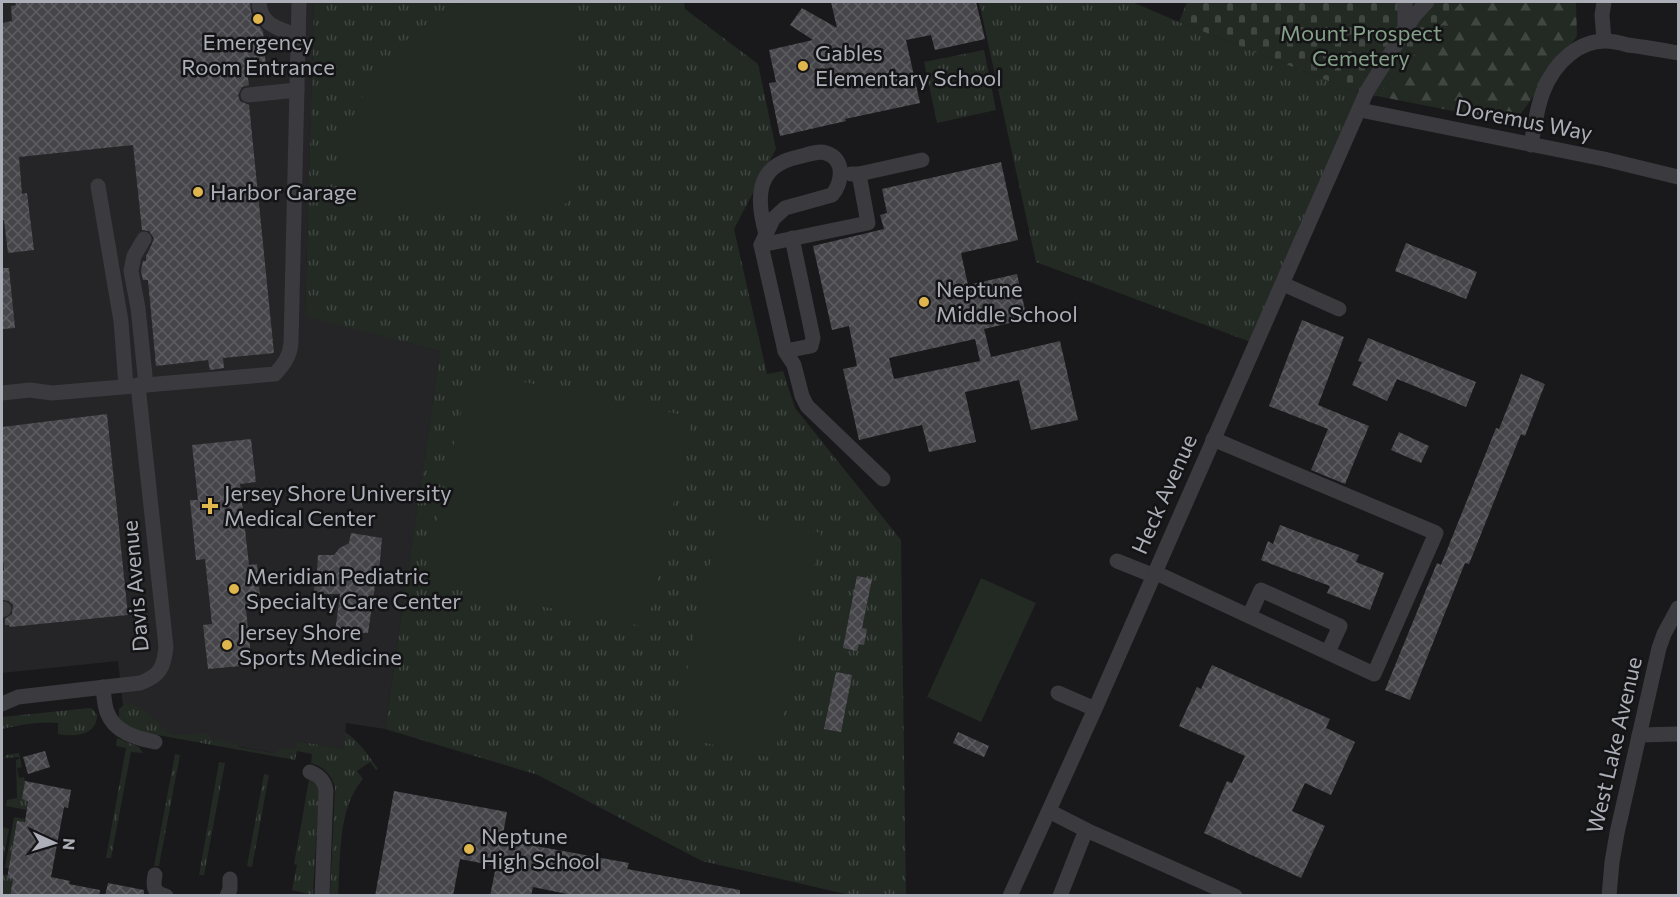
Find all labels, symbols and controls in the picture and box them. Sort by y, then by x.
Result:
marker: Emergency Room Entrance [251,12,265,26]
park label: Mount Prospect Cemetery [1280,19,1442,71]
place label: Emergency Room Entrance [181,28,335,80]
place label: Gables Elementary School [815,39,1002,91]
marker: Gables Elementary School [796,59,810,73]
street label: Doremus Way [1453,93,1595,146]
place label: Harbor Garage [210,178,357,205]
marker: Harbor Garage [191,185,205,199]
place label: Neptune Middle School [936,275,1078,327]
marker: Neptune Middle School [917,295,931,309]
street label: Heck Avenue [1125,430,1202,558]
place label: Jersey Shore University Medical Center [224,479,452,531]
marker: Jersey Shore University Medical Center [201,497,219,515]
street label: Davis Avenue [115,519,154,653]
place label: Meridian Pediatric Specialty Care Center [246,562,461,614]
marker: Meridian Pediatric Specialty Care Center [227,582,241,596]
place label: Jersey Shore Sports Medicine [239,618,402,670]
marker: Jersey Shore Sports Medicine [220,638,234,652]
street label: West Lake Avenue [1580,654,1647,836]
north arrow [24,813,84,873]
place label: Neptune High School [481,822,600,874]
text: N [60,837,79,851]
marker: Neptune High School [462,842,476,856]

